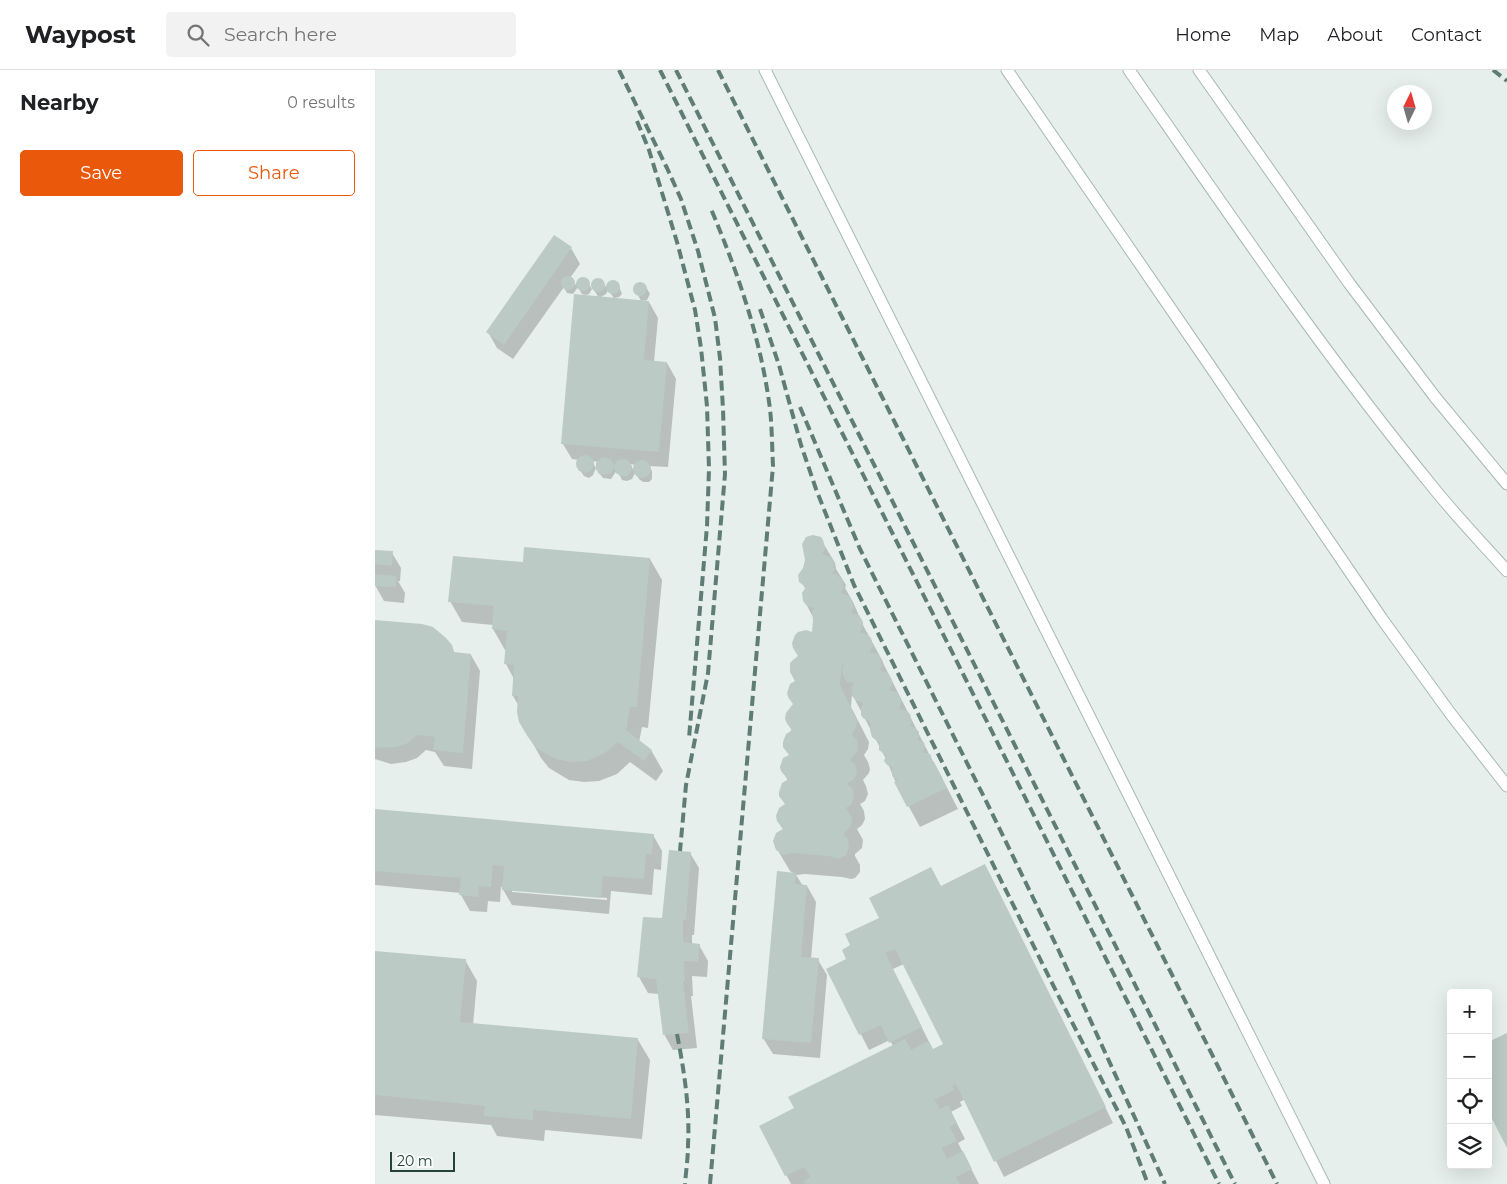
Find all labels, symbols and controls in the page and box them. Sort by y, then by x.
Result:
search box [166,12,516,57]
text: Waypost [25,20,136,49]
icon: search [184,21,212,49]
text: Search here [224,23,337,46]
text: Home [1175,24,1231,46]
text: Map [1259,24,1299,46]
text: About [1327,24,1383,46]
text: Contact [1411,24,1482,46]
north arrow [1387,85,1432,130]
text: Nearby [20,90,99,115]
text: 0 results [287,93,355,112]
button: Save [20,150,183,196]
button: Share [193,150,355,196]
map controls [1447,989,1492,1169]
button: + [1447,989,1492,1034]
button: − [1447,1034,1492,1079]
button: locate [1447,1079,1492,1124]
button: layers [1447,1124,1492,1169]
scale bar [390,1149,455,1172]
text: 20 m [397,1152,433,1170]

